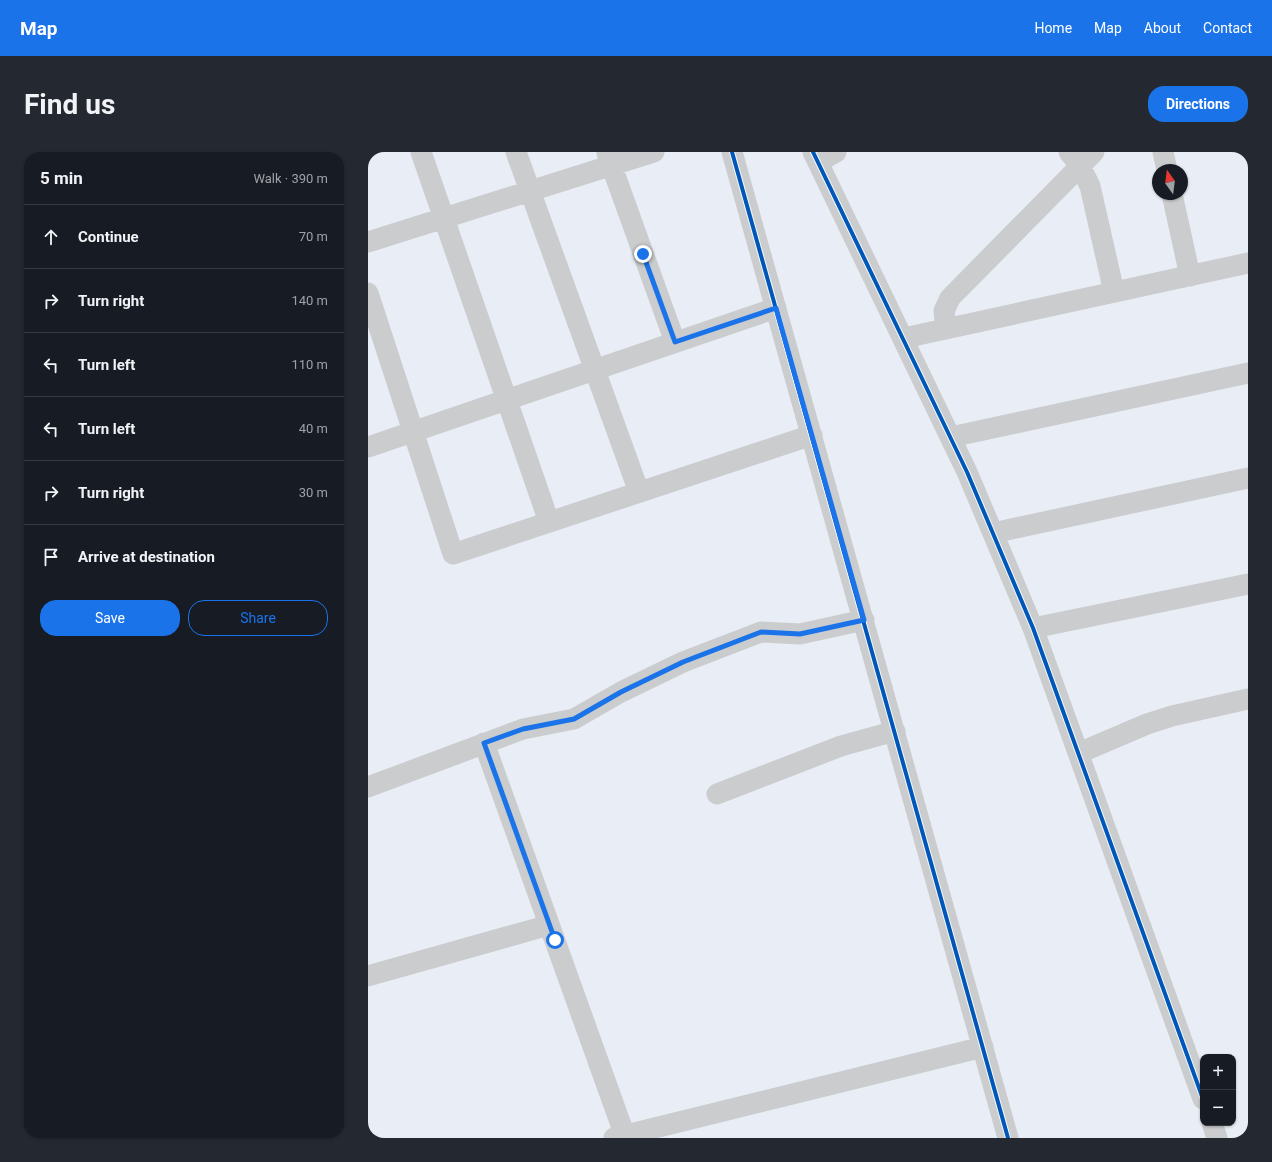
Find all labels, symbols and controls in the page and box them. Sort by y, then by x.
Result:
text: Map [20,17,58,40]
text: Home [1034,20,1072,36]
text: Map [1094,20,1122,36]
text: About [1144,20,1181,36]
text: Contact [1203,20,1252,36]
button: Directions [1148,86,1248,122]
text: Find us [24,88,115,121]
north arrow [1152,164,1188,200]
text: 5 min [40,168,83,188]
text: Walk · 390 m [253,171,328,186]
icon: ahead [40,226,62,248]
text: Continue [78,228,139,246]
text: 70 m [299,229,328,244]
route end [634,245,652,263]
icon: right [40,290,62,312]
text: Turn right [78,292,144,310]
text: 140 m [291,293,328,308]
icon: left [40,354,62,376]
text: Turn left [78,356,135,374]
text: 110 m [291,357,328,372]
icon: left [40,418,62,440]
text: Turn left [78,420,135,438]
text: 40 m [299,421,328,436]
icon: right [40,482,62,504]
text: Turn right [78,484,144,502]
text: 30 m [299,485,328,500]
icon: arrive [40,546,62,568]
text: Arrive at destination [78,548,215,566]
button: Save [40,600,180,636]
button: Share [188,600,328,636]
route start [546,931,564,949]
map controls [1200,1054,1236,1126]
button: + [1200,1054,1236,1090]
button: − [1200,1090,1236,1126]

